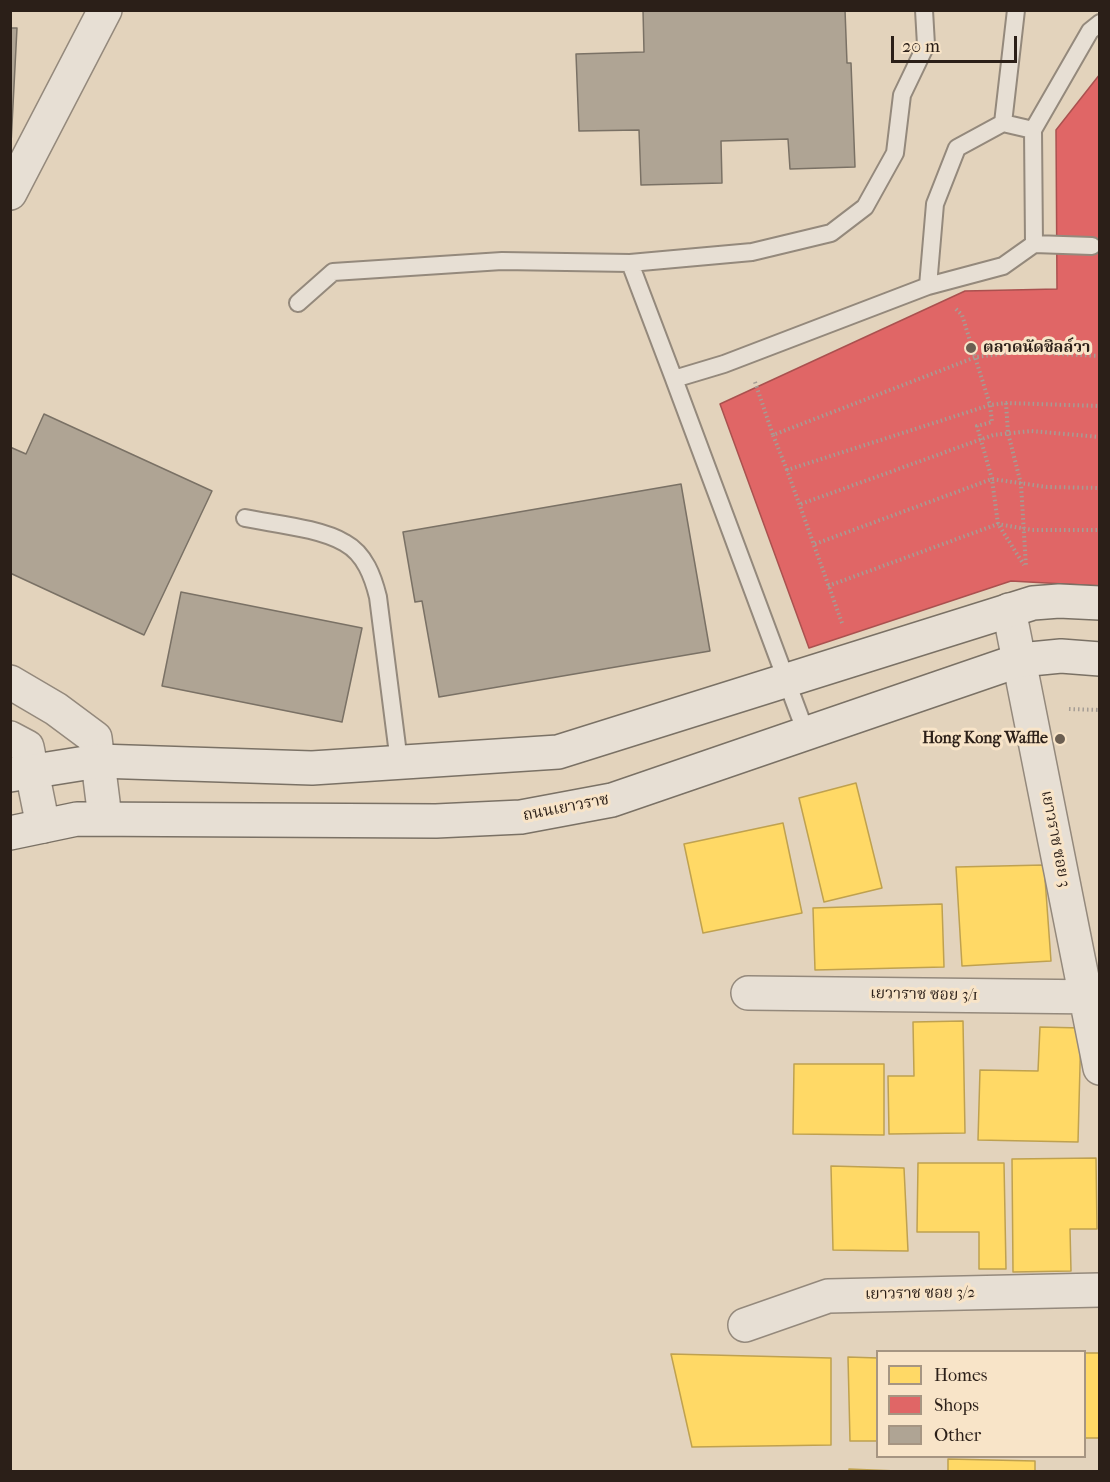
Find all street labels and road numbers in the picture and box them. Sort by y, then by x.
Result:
street label: เยาวราช ซอย 3 [1036,789,1074,889]
street label: ถนนเยาวราช [521,790,611,826]
street label: เยวาราช ซอย 3/1 [870,984,978,1006]
street label: เยาวราช ซอย 3/2 [865,1283,975,1305]

